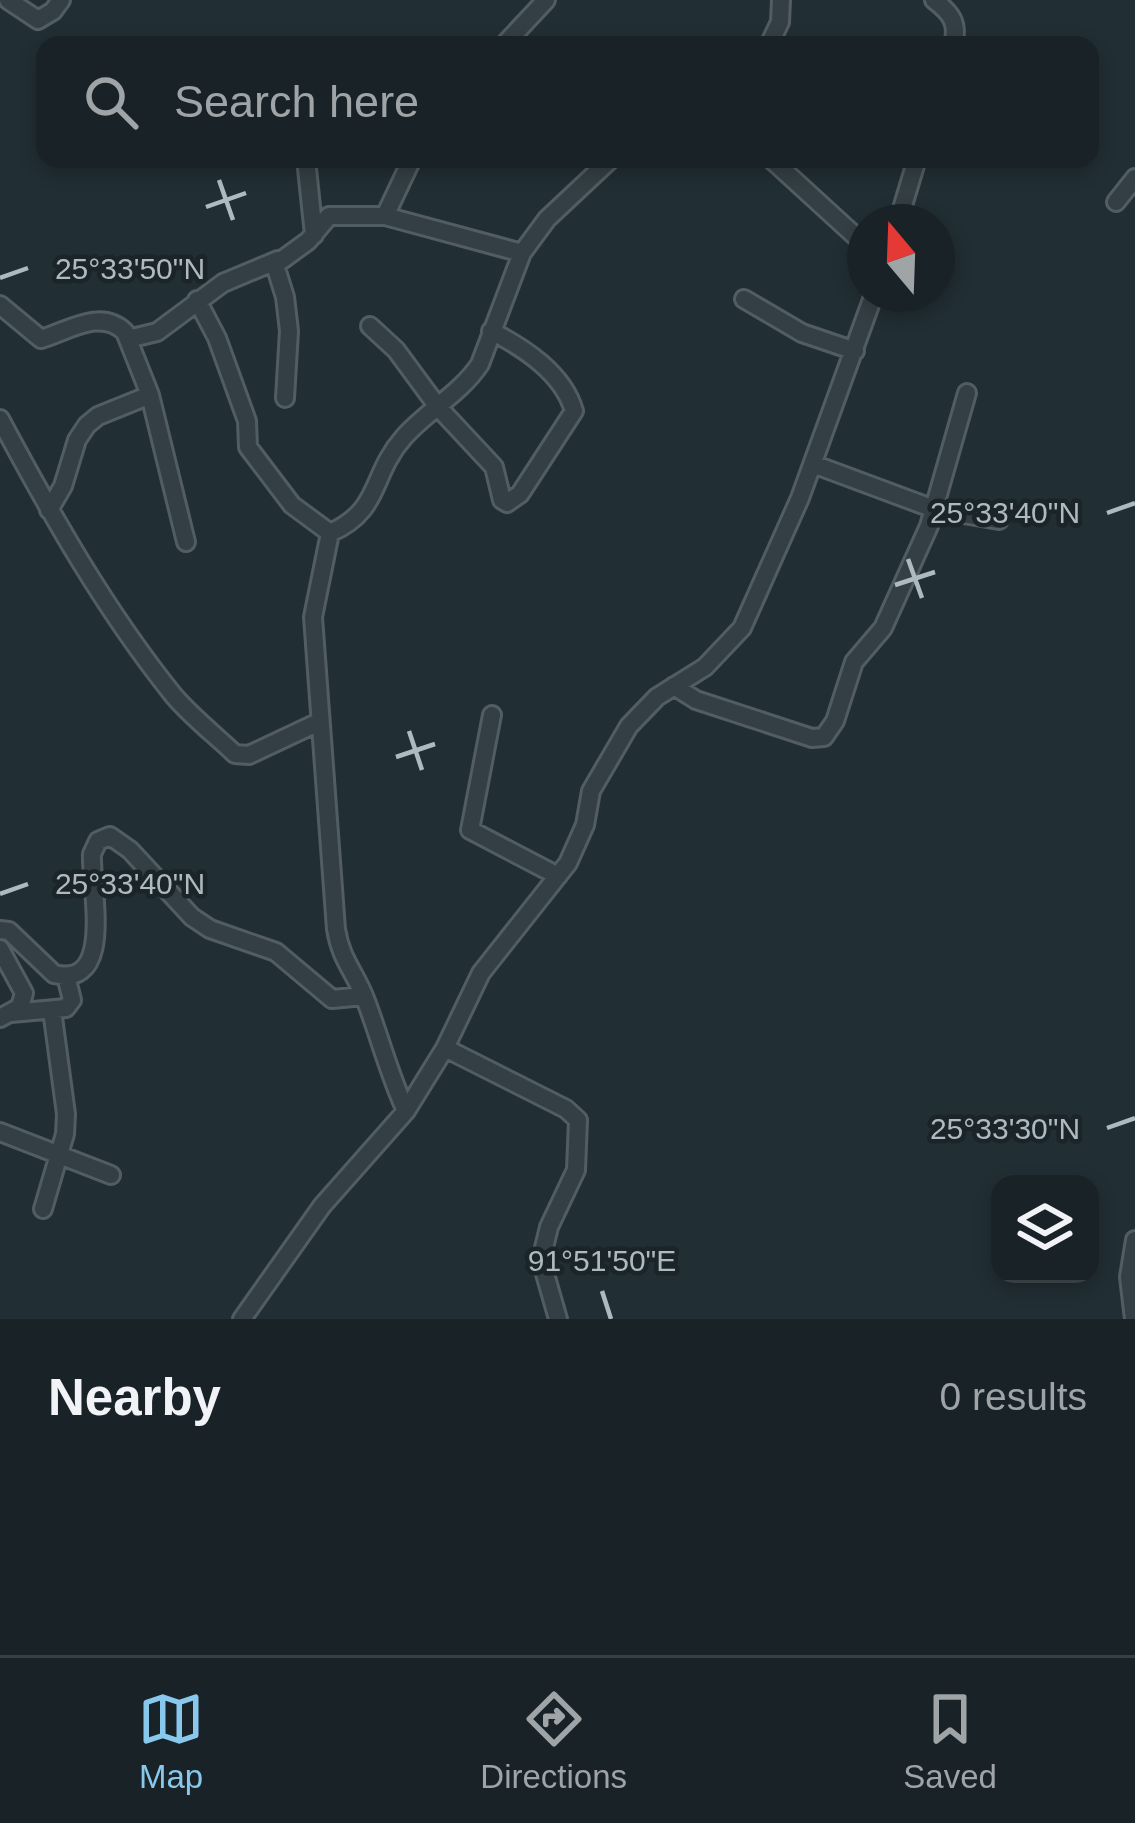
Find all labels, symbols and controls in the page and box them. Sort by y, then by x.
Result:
search box [36,36,1099,168]
icon: search [78,69,144,135]
text: Search here [174,76,419,127]
north arrow [847,204,955,312]
text: 25°33'50"N [55,252,205,285]
text: 25°33'40"N [930,496,1080,529]
text: 25°33'40"N [55,867,205,900]
text: 25°33'30"N [930,1112,1080,1145]
map controls [991,1175,1099,1283]
button: layers [991,1175,1099,1283]
text: 91°51'50"E [528,1244,676,1277]
text: Nearby [48,1369,221,1426]
text: 0 results [940,1375,1087,1418]
tab: Map [138,1686,204,1796]
tab: Directions [480,1686,627,1796]
tab: Saved [903,1686,997,1796]

